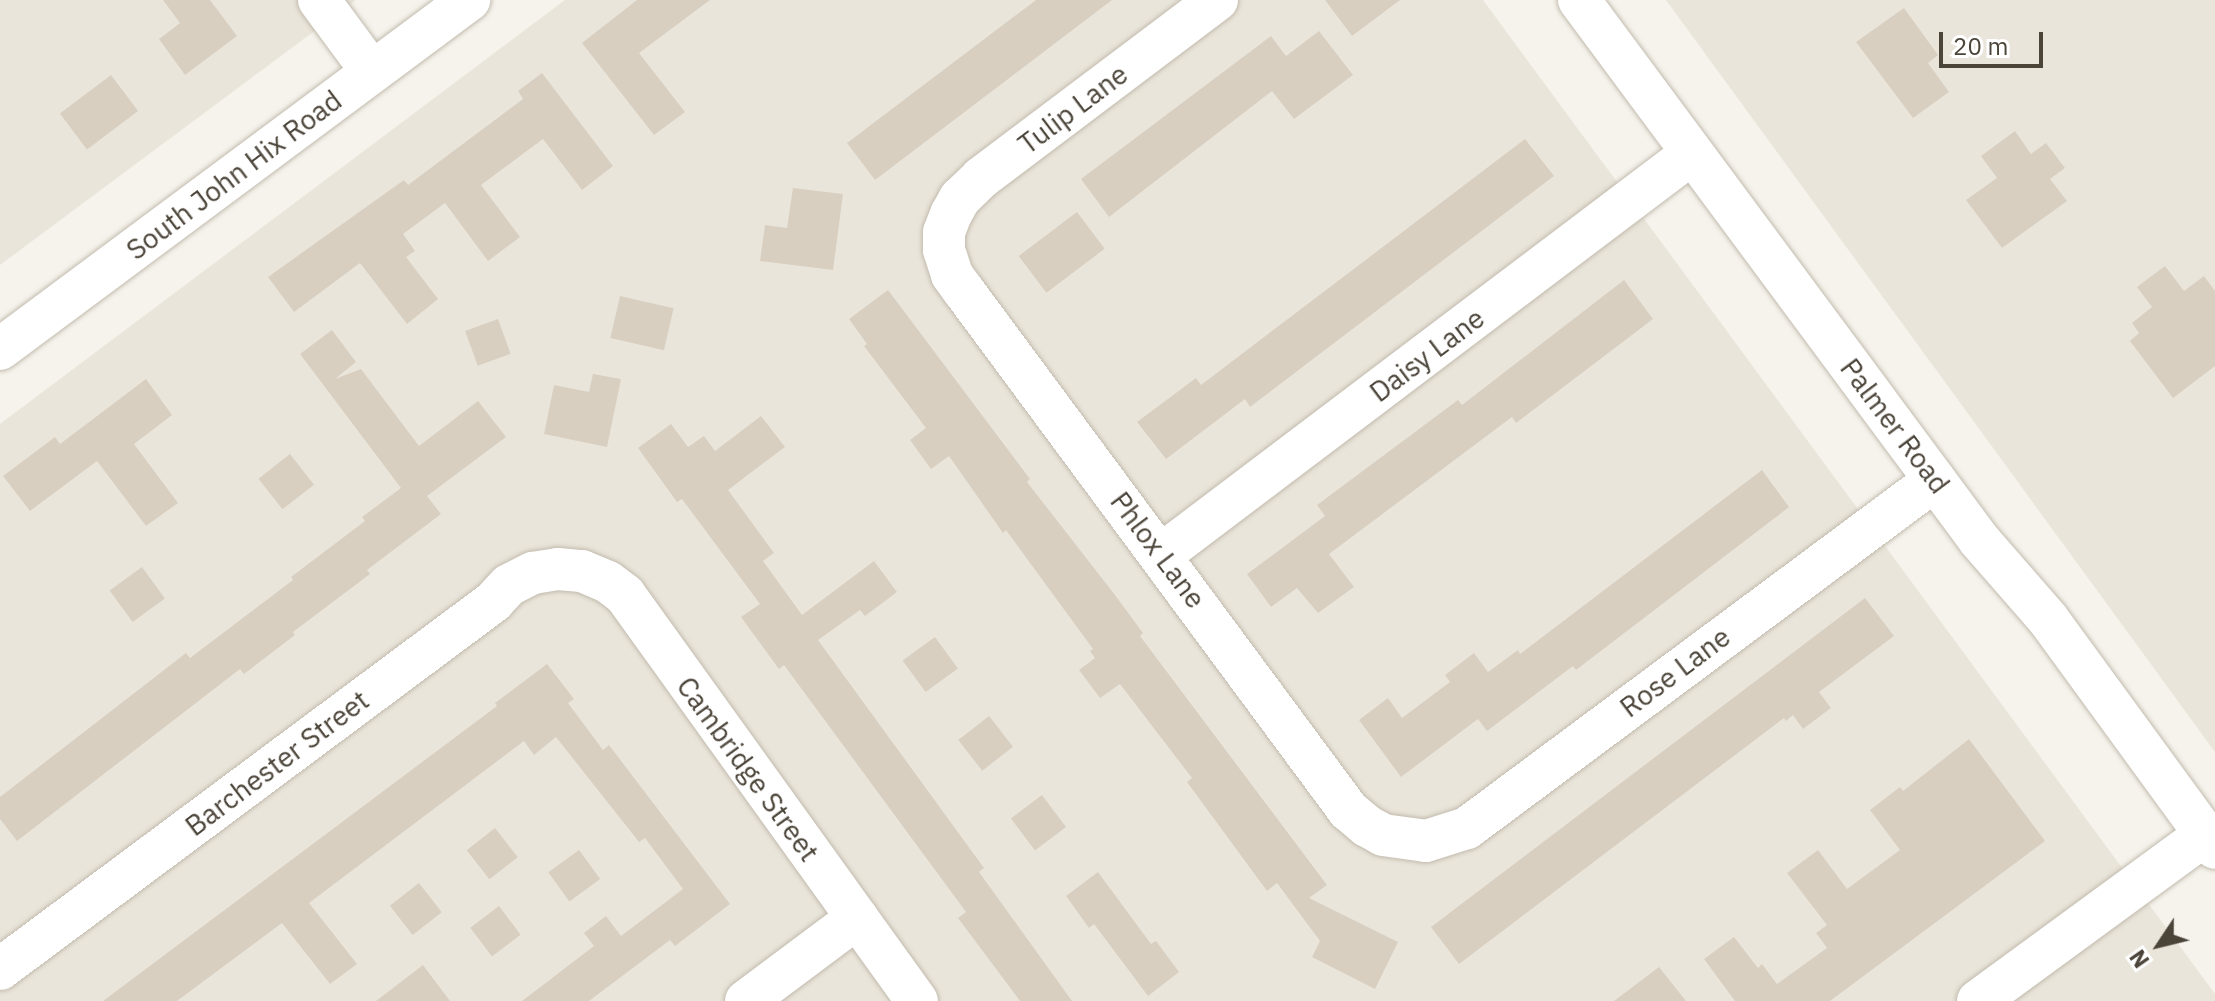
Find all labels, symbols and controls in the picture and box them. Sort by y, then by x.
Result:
scale bar [1943,16,2047,66]
text: 20 m [1953,30,2008,62]
street label: Tulip Lane [1012,57,1134,161]
street label: South John Hix Road [120,83,348,267]
street label: Daisy Lane [1363,301,1491,409]
street label: Palmer Road [1833,352,1957,500]
street label: Phlox Lane [1103,485,1213,615]
street label: Rose Lane [1613,620,1737,724]
street label: Cambridge Street [670,670,826,868]
street label: Barchester Street [179,683,375,843]
north arrow [2119,905,2199,985]
text: N [2122,944,2155,974]

